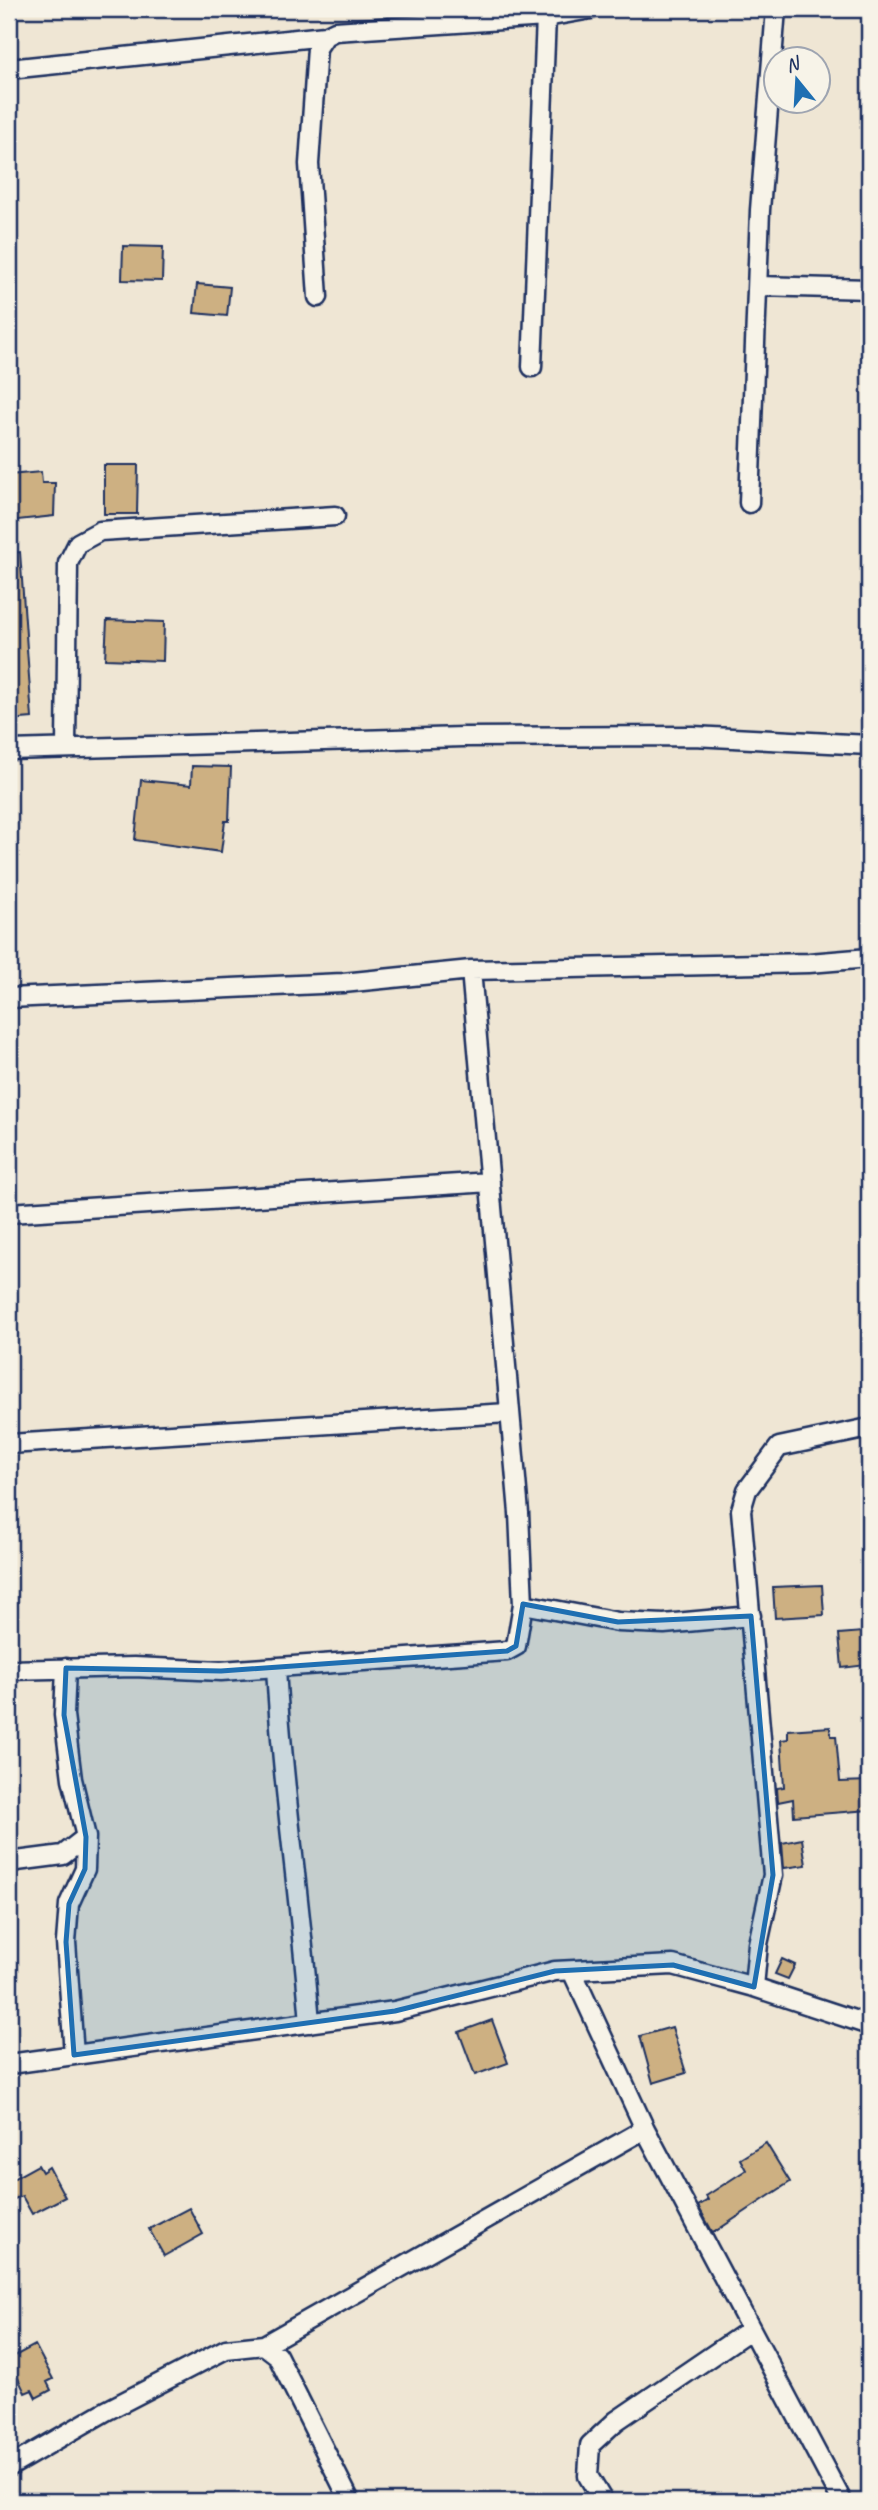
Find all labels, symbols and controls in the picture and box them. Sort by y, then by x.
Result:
north arrow [762,46,832,116]
text: N [783,51,804,78]

